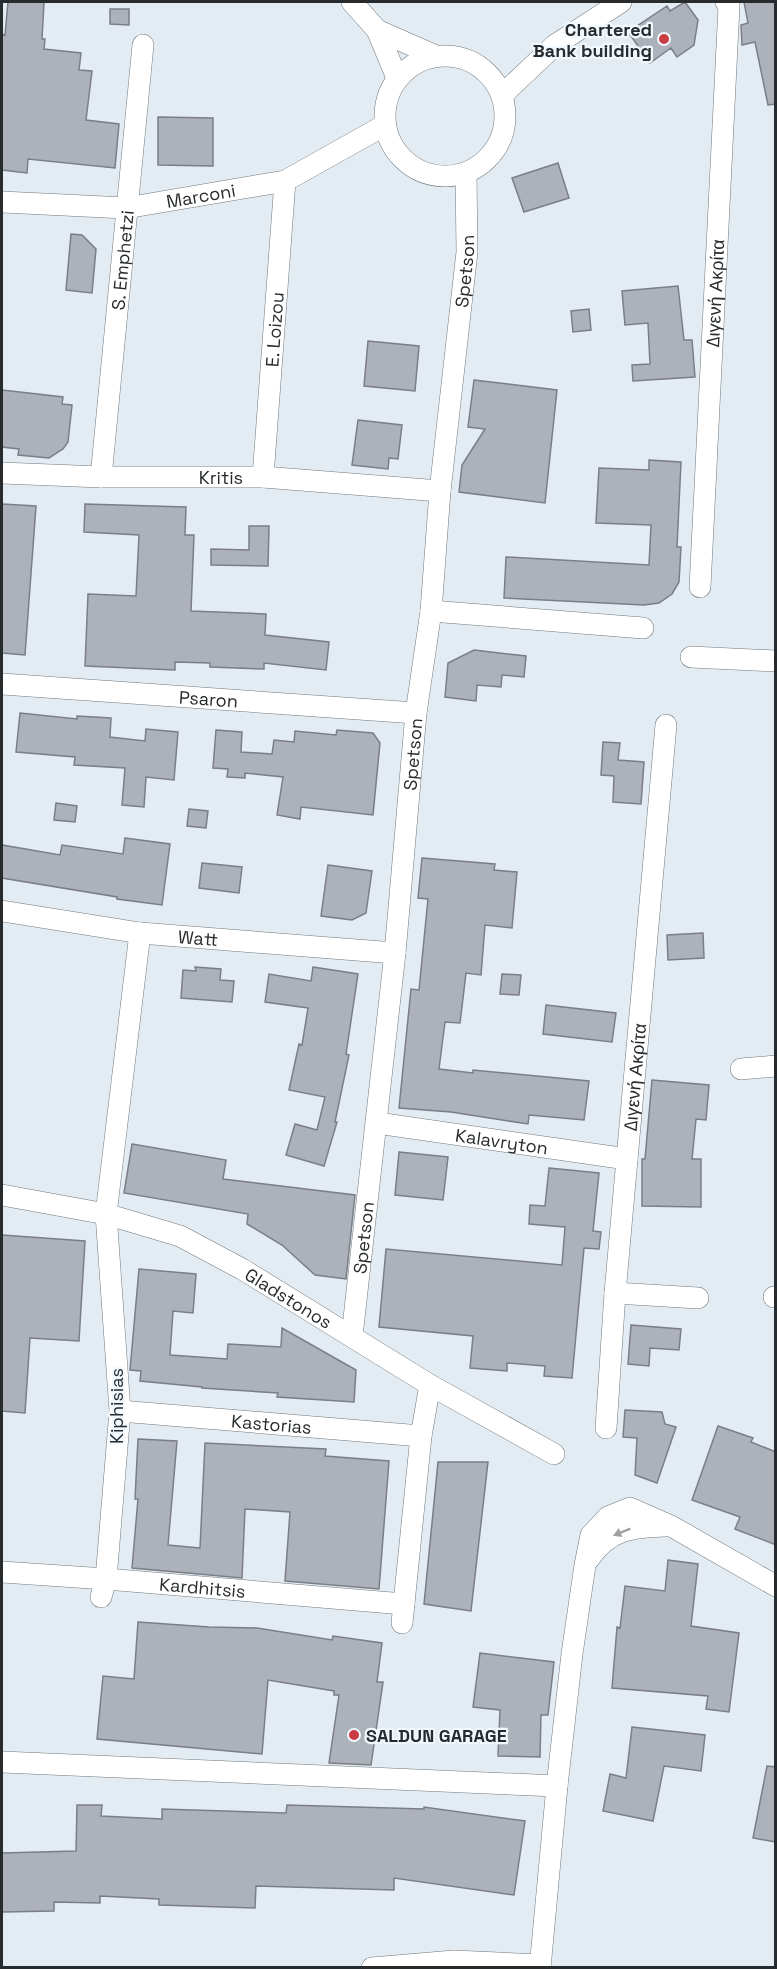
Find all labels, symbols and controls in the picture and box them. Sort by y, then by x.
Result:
place label: Chartered Bank building [533,18,652,62]
marker: Chartered Bank building [657,32,671,46]
street label: Marconi [164,178,237,212]
street label: S. Emphetzi [106,209,138,311]
street label: Spetson [449,235,479,309]
street label: Διγενή Ακρίτα [700,239,729,348]
street label: E. Loizou [260,291,288,368]
street label: Kritis [199,466,243,489]
street label: Psaron [178,685,239,712]
street label: Spetson [398,717,427,791]
street label: Watt [177,925,219,951]
street label: Διγενή Ακρίτα [618,1022,651,1132]
street label: Kalavryton [454,1123,550,1159]
street label: Spetson [348,1200,379,1275]
street label: Gladstonos [241,1262,336,1333]
street label: Kiphisias [105,1368,128,1444]
street label: Kastorias [230,1409,313,1438]
one-way arrow [612,1527,630,1537]
street label: Kardhitsis [158,1572,247,1602]
place label: SALDUN GARAGE [366,1724,507,1747]
marker: SALDUN GARAGE [347,1728,361,1742]

